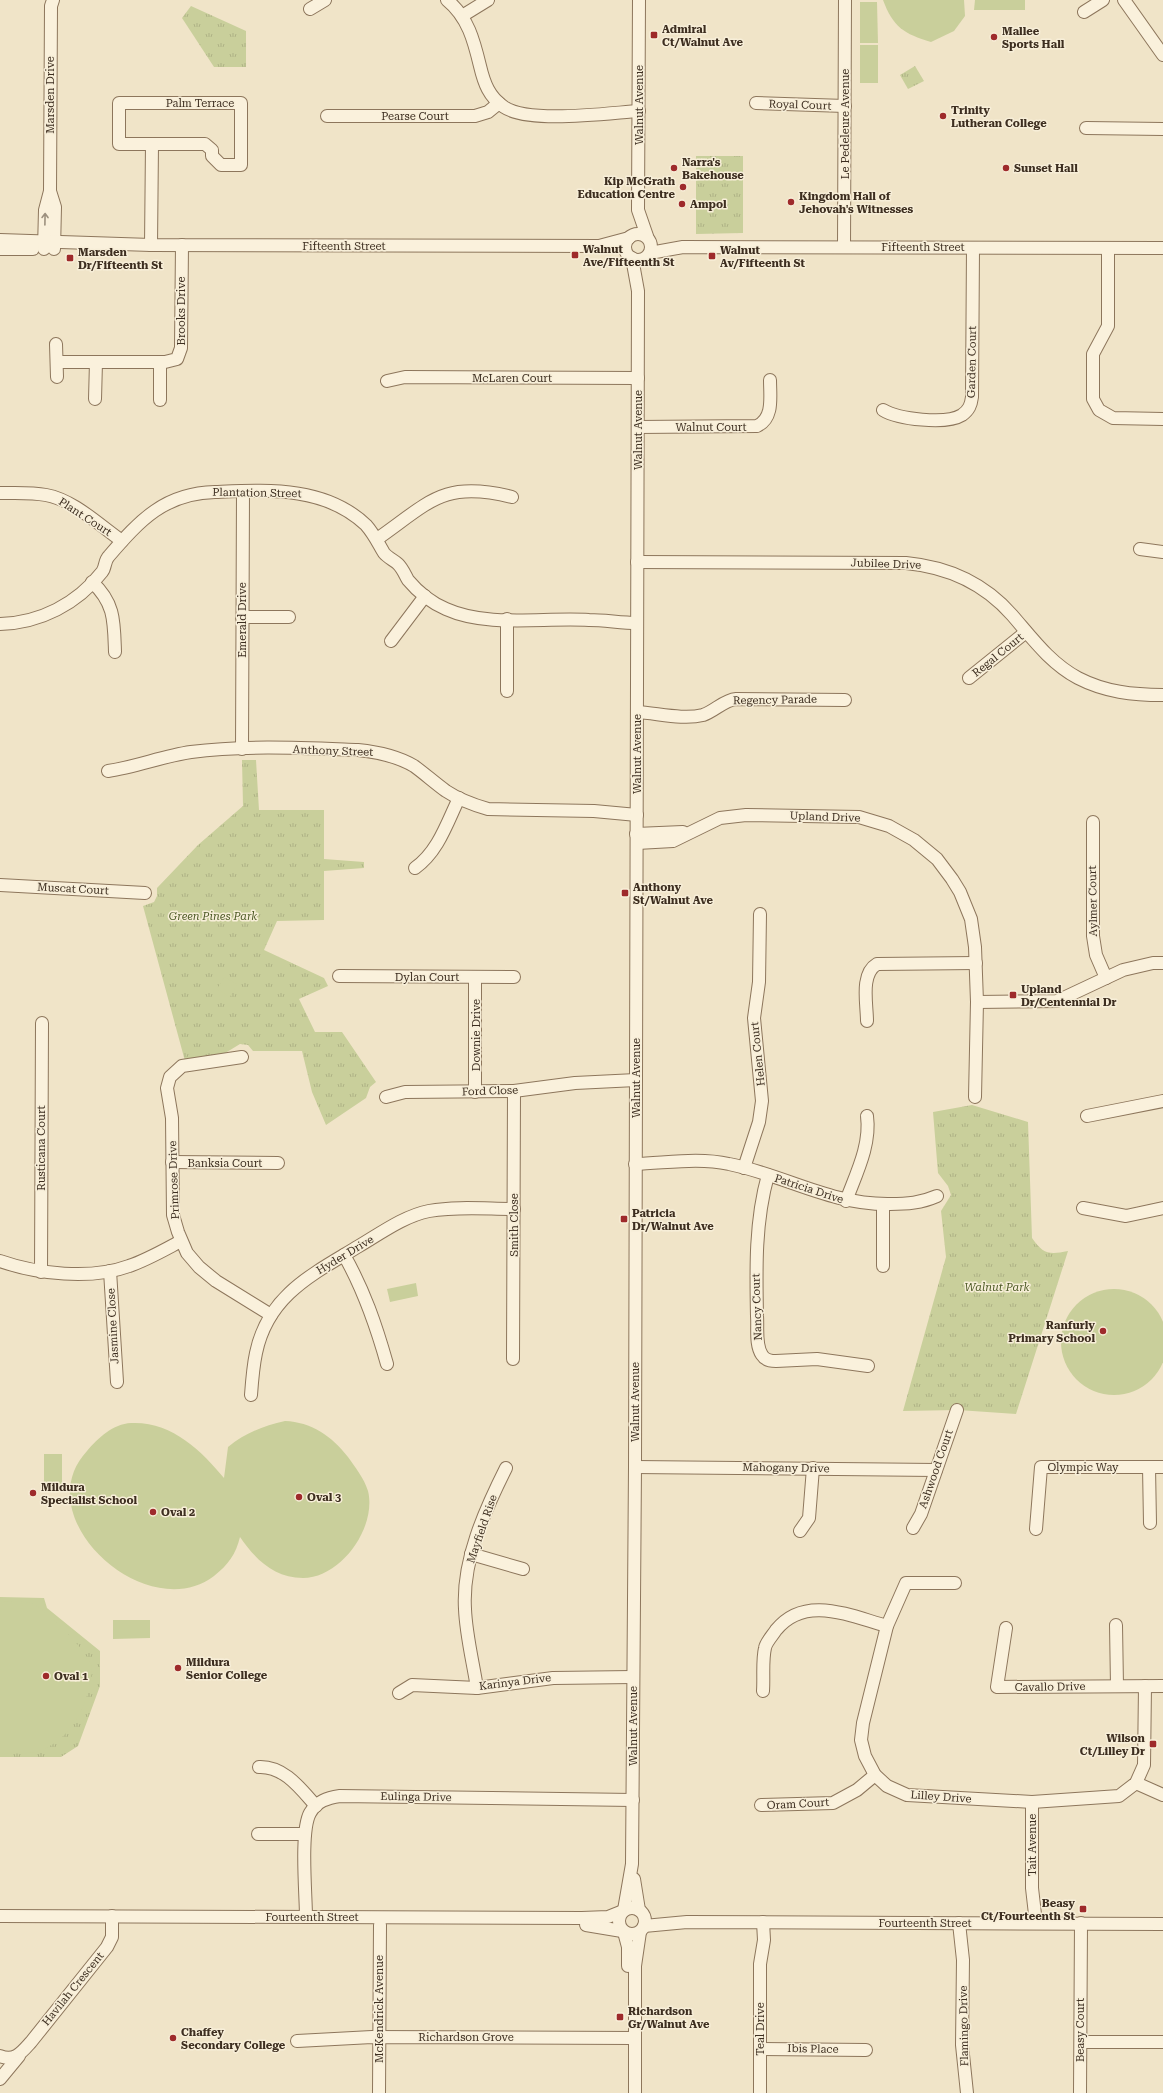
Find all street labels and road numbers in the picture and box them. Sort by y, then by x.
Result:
street label: Marsden Drive [44,56,57,134]
street label: Walnut Avenue [633,65,646,145]
street label: Le Pedeleure Avenue [839,69,852,179]
street label: Palm Terrace [166,97,234,110]
street label: Royal Court [768,97,832,113]
street label: Pearse Court [381,110,449,123]
street label: Fifteenth Street [302,240,386,253]
street label: Fifteenth Street [881,241,965,254]
street label: Brooks Drive [175,277,188,345]
street label: Garden Court [965,326,979,398]
street label: McLaren Court [472,372,552,385]
street label: Walnut Avenue [632,390,645,470]
street label: Walnut Court [675,421,747,434]
street label: Plantation Street [212,486,302,500]
street label: Plant Court [56,495,114,539]
street label: Jubilee Drive [851,556,921,572]
street label: Emerald Drive [236,582,249,658]
street label: Regal Court [970,630,1026,680]
street label: Regency Parade [733,693,817,707]
street label: Walnut Avenue [631,714,644,794]
street label: Anthony Street [293,743,373,759]
street label: Upland Drive [789,809,861,825]
street label: Aylmer Court [1086,865,1100,937]
street label: Muscat Court [37,881,109,897]
street label: Dylan Court [395,971,459,984]
street label: Downie Drive [470,999,483,1071]
street label: Helen Court [748,1021,768,1087]
street label: Walnut Avenue [630,1038,643,1118]
street label: Ford Close [462,1084,518,1098]
street label: Rusticana Court [35,1105,48,1191]
street label: Primrose Drive [166,1140,182,1220]
street label: Banksia Court [188,1157,262,1170]
street label: Patricia Drive [773,1172,845,1206]
street label: Smith Close [508,1193,521,1257]
street label: Hyder Drive [314,1233,376,1277]
street label: Nancy Court [749,1273,765,1341]
street label: Jasmine Close [105,1288,121,1364]
street label: Walnut Avenue [629,1362,642,1442]
street label: Ashwood Court [916,1428,956,1510]
street label: Mahogany Drive [742,1461,830,1475]
street label: Olympic Way [1047,1461,1119,1474]
street label: Mayfield Rise [464,1493,500,1565]
street label: Karinya Drive [478,1671,552,1693]
street label: Cavallo Drive [1015,1680,1085,1694]
street label: Walnut Avenue [627,1686,640,1766]
street label: Lilley Drive [910,1788,972,1806]
street label: Eulinga Drive [380,1790,452,1804]
street label: Oram Court [767,1796,829,1812]
street label: Tait Avenue [1026,1814,1039,1876]
street label: Fourteenth Street [265,1911,359,1924]
street label: Fourteenth Street [878,1917,972,1930]
street label: Havilah Crescent [39,1950,107,2028]
street label: McKendrick Avenue [373,1955,386,2063]
street label: Flamingo Drive [957,1985,971,2067]
street label: Beasy Court [1074,1998,1087,2062]
street label: Teal Drive [754,2002,767,2056]
street label: Richardson Grove [418,2031,514,2044]
street label: Ibis Place [787,2042,839,2056]

